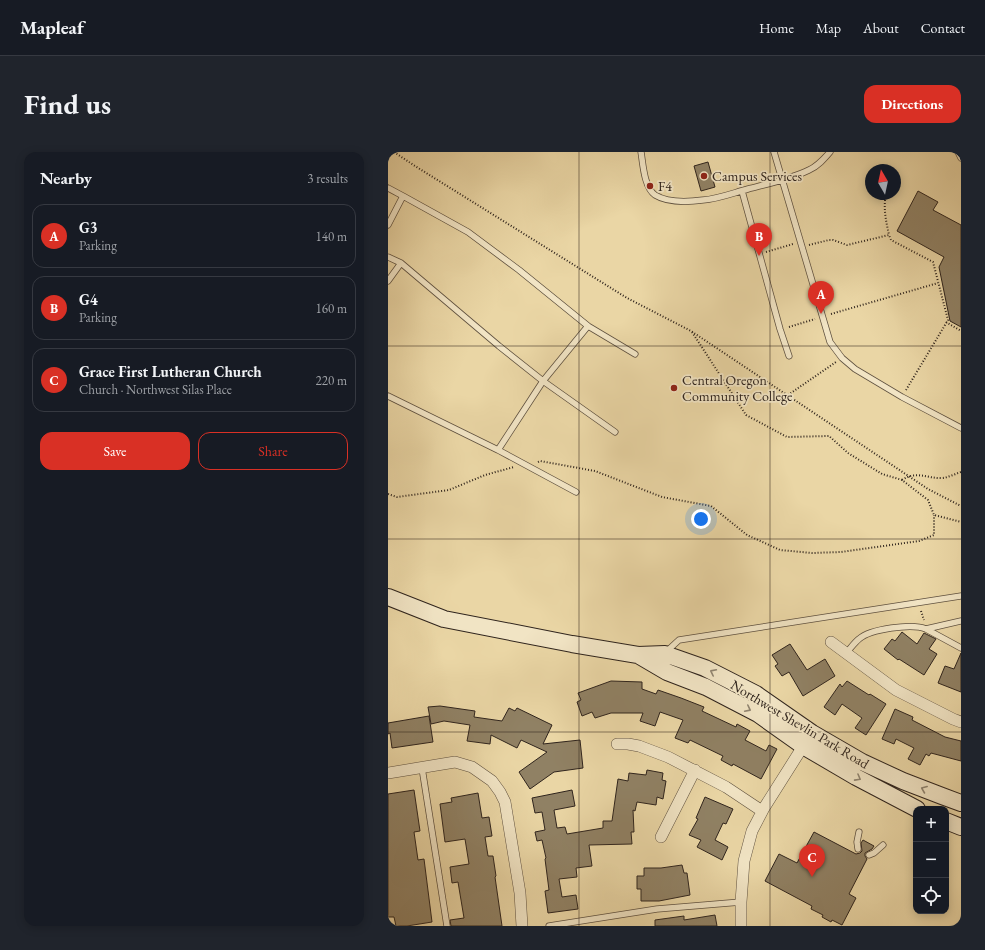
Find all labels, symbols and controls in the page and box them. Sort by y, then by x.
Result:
text: Mapleaf [20,15,84,40]
text: Home [759,19,794,37]
text: Map [816,19,841,37]
text: About [863,19,899,37]
text: Contact [921,19,965,37]
button: Directions [864,85,961,123]
text: Find us [24,86,111,122]
north arrow [865,164,901,200]
text: Nearby [40,167,92,189]
place label: Campus Services [712,167,802,185]
text: 3 results [307,170,348,187]
marker: Campus Services [699,171,709,181]
place label: F4 [658,177,672,195]
marker: F4 [645,181,655,191]
text: G3 [79,218,98,237]
pin: B [746,223,772,256]
text: A [49,228,59,245]
text: 140 m [316,228,347,245]
text: Parking [79,237,117,254]
pin: A [808,281,834,314]
text: G4 [79,290,98,309]
text: B [50,300,58,317]
text: 160 m [316,300,347,317]
text: Parking [79,309,117,326]
text: Grace First Lutheran Church [79,362,262,381]
place label: Central Oregon Community College [682,371,793,405]
text: C [49,372,59,389]
text: 220 m [316,372,347,389]
text: Church · Northwest Silas Place [79,381,232,398]
marker: Central Oregon Community College [669,383,679,393]
button: Save [40,432,190,470]
button: Share [198,432,348,470]
your location [691,509,711,529]
one-way arrow [710,670,717,677]
street label: Northwest Shevlin Park Road [727,675,873,773]
one-way arrow [744,704,752,712]
one-way arrow [854,773,862,780]
one-way arrow [921,786,928,794]
map controls [913,806,949,914]
button: + [913,806,949,842]
button: − [913,842,949,878]
pin: C [799,844,825,877]
button: locate [913,878,949,914]

